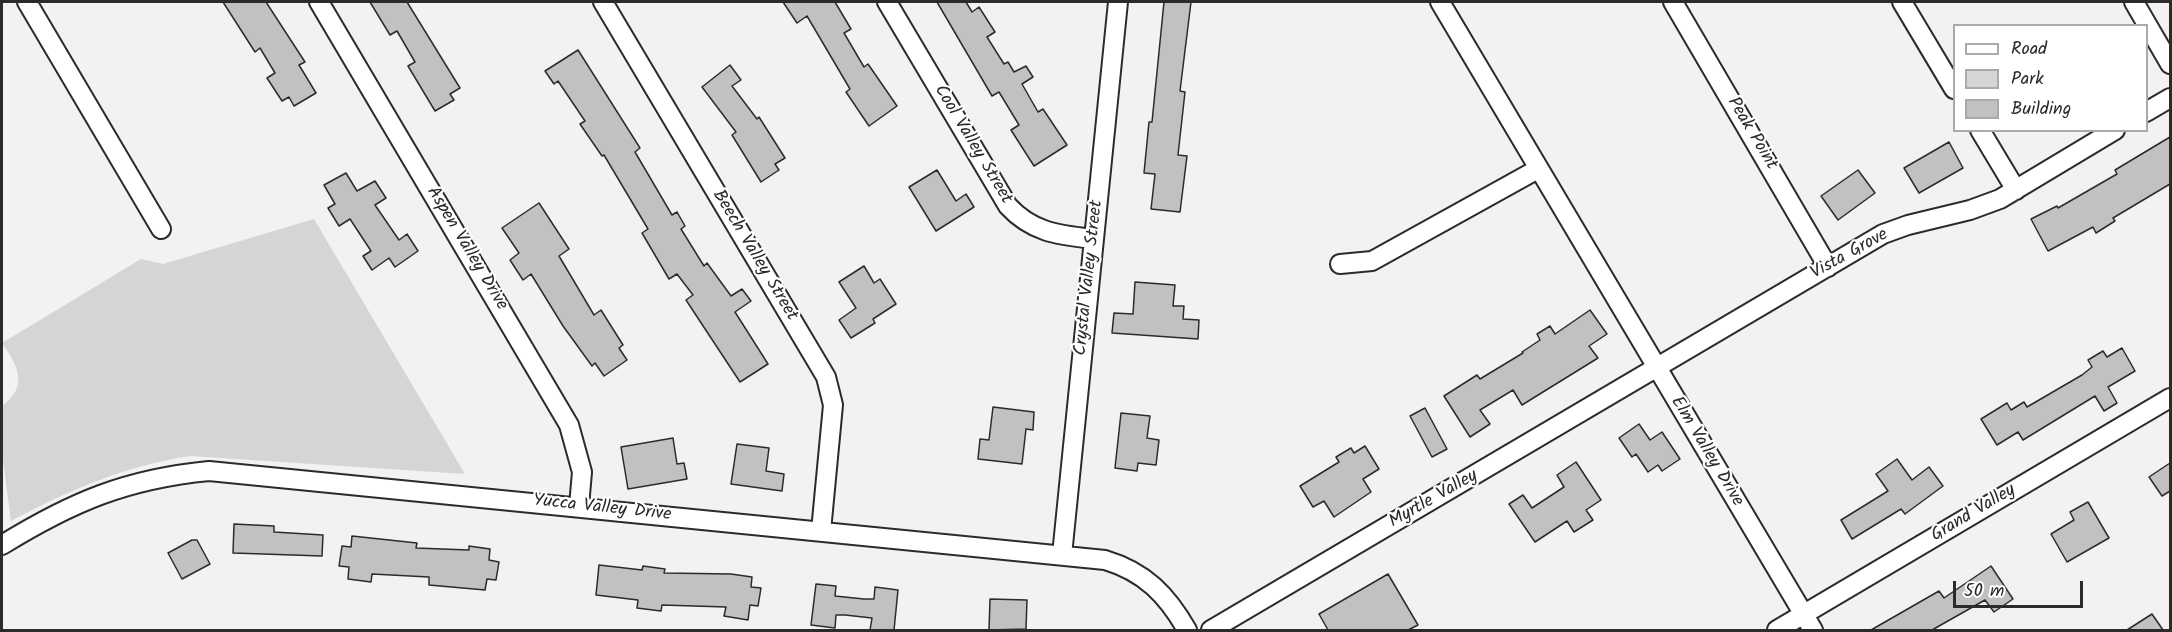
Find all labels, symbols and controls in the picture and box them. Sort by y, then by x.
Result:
legend [1953,24,2148,132]
text: Road [2011,35,2047,64]
text: Park [2011,65,2044,94]
street label: Cool Valley Street [928,82,1016,208]
street label: Peak Point [1721,94,1781,174]
text: Building [2011,95,2071,124]
street label: Aspen Valley Drive [421,183,511,315]
street label: Beech Valley Street [706,187,802,325]
street label: Crystal Valley Street [1071,199,1109,357]
street label: Vista Grove [1808,225,1892,285]
street label: Elm Valley Drive [1665,393,1747,511]
street label: Myrtle Valley [1386,466,1482,534]
street label: Grand Valley [1928,480,2020,548]
street label: Yucca Valley Drive [532,491,672,527]
scale bar [1956,569,2086,607]
text: 50 m [1964,577,2004,606]

